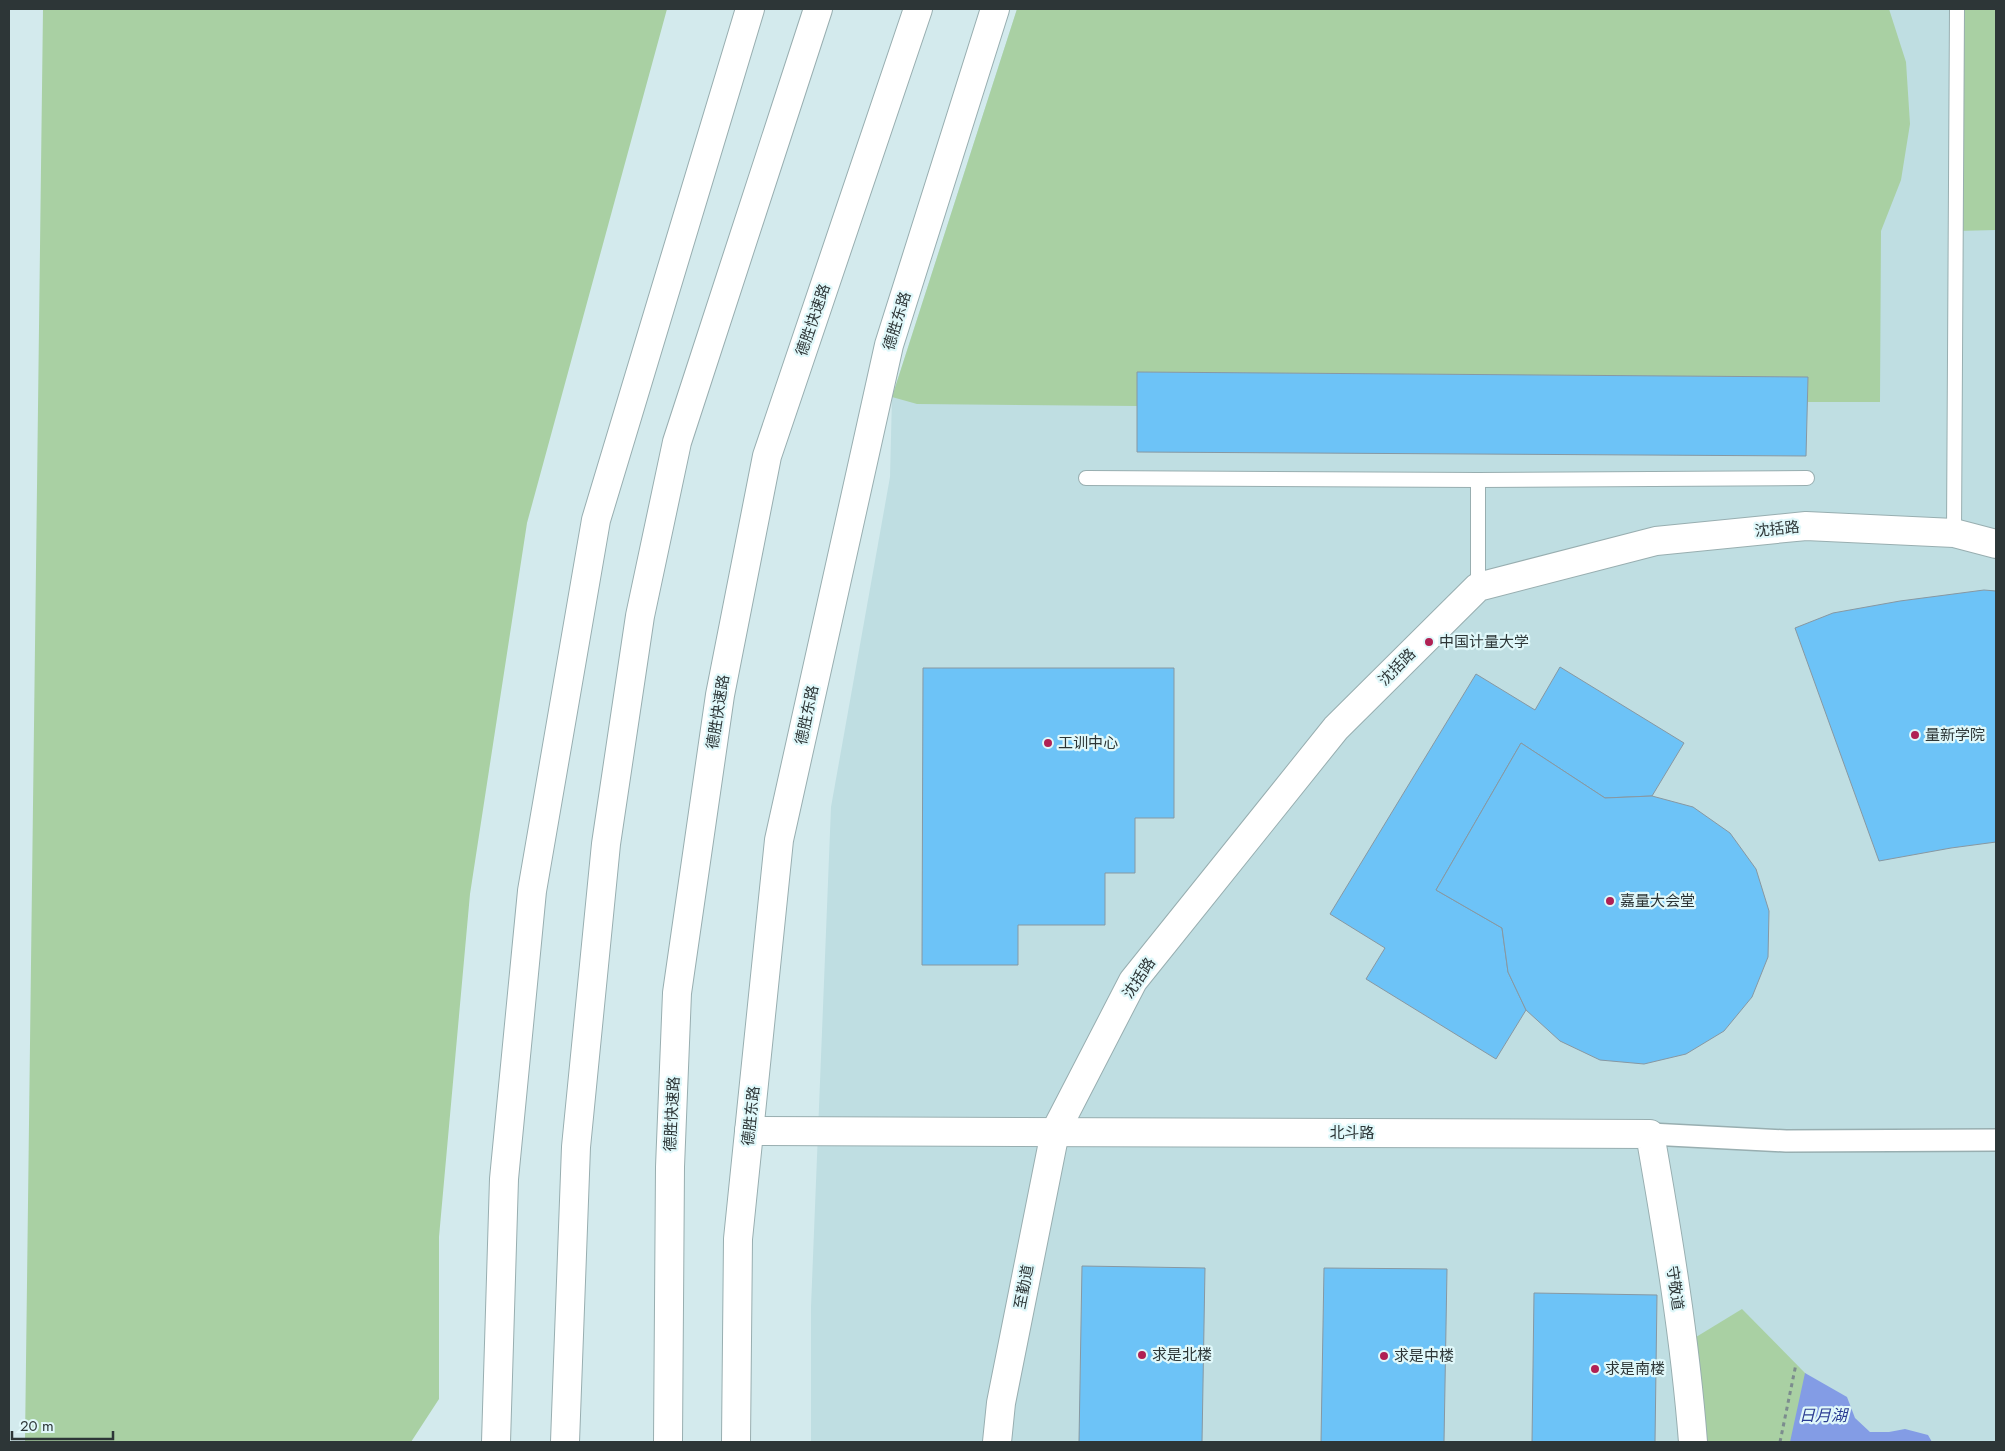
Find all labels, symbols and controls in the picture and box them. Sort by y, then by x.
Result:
street label: 德胜快速路 [790,281,836,359]
street label: 德胜东路 [878,289,916,353]
street label: 沈括路 [1753,516,1801,542]
place label: 中国计量大学 [1439,631,1529,653]
marker: 中国计量大学 [1423,636,1435,648]
street label: 沈括路 [1373,643,1421,691]
street label: 德胜快速路 [701,673,735,751]
street label: 德胜东路 [790,683,824,747]
place label: 量新学院 [1925,724,1985,746]
marker: 量新学院 [1909,729,1921,741]
place label: 工训中心 [1058,732,1118,754]
marker: 工训中心 [1042,737,1054,749]
place label: 嘉量大会堂 [1620,890,1695,912]
marker: 嘉量大会堂 [1604,895,1616,907]
street label: 沈括路 [1117,953,1161,1003]
street label: 德胜快速路 [659,1076,685,1152]
street label: 德胜东路 [737,1085,765,1147]
street label: 北斗路 [1329,1122,1375,1144]
street label: 至勤道 [1009,1263,1039,1311]
street label: 守敬道 [1661,1264,1689,1312]
place label: 求是北楼 [1152,1344,1212,1366]
place label: 求是中楼 [1394,1345,1454,1367]
marker: 求是北楼 [1136,1349,1148,1361]
marker: 求是中楼 [1378,1350,1390,1362]
place label: 求是南楼 [1605,1358,1665,1380]
marker: 求是南楼 [1589,1363,1601,1375]
water label: 日月湖 [1799,1404,1850,1427]
scale bar [12,1408,114,1440]
text: 20 m [20,1415,54,1437]

